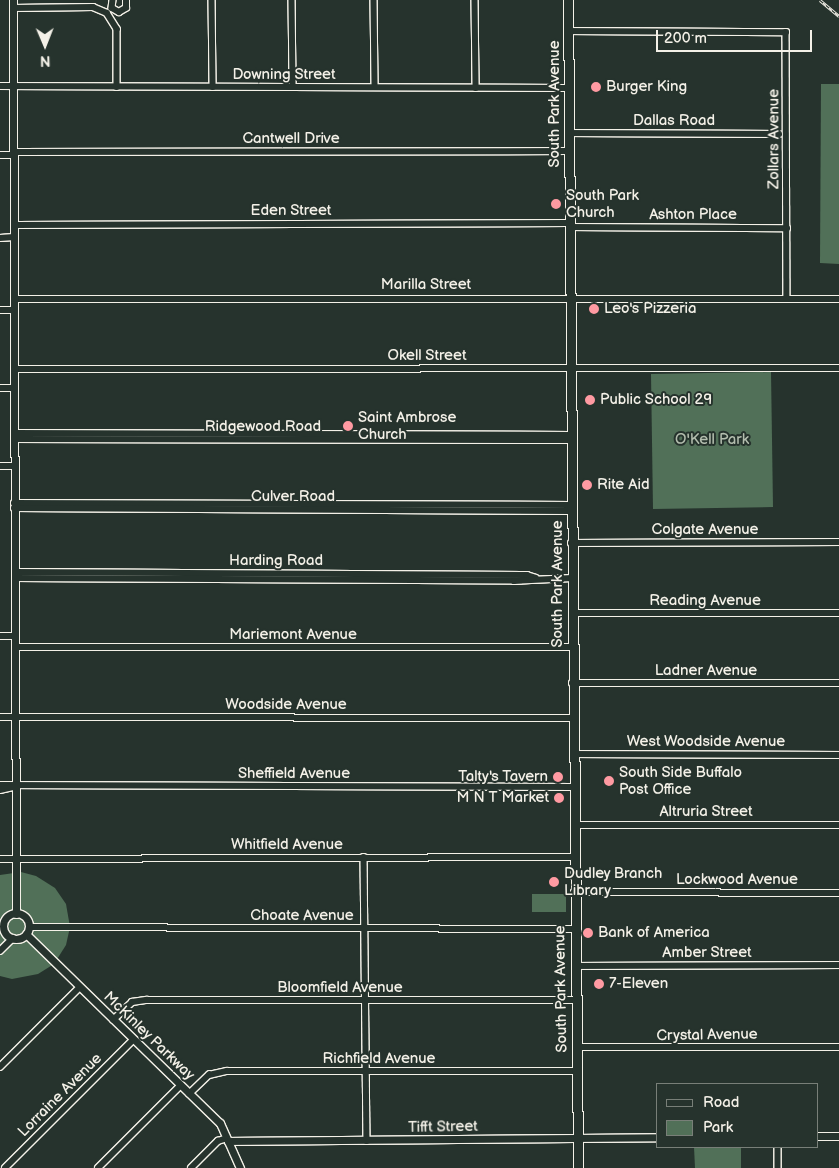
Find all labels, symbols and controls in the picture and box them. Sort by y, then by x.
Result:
north arrow [20,20,70,70]
scale bar [659,20,815,52]
text: 200 m [664,29,707,48]
street label: South Park Avenue [546,40,564,168]
text: N [40,52,51,69]
street label: Downing Street [232,66,336,84]
place label: Burger King [606,78,687,96]
marker: Burger King [590,81,602,93]
street label: Zollars Avenue [765,89,783,189]
street label: Dallas Road [633,112,715,130]
street label: Cantwell Drive [242,130,340,148]
place label: South Park Church [566,186,639,221]
marker: South Park Church [550,198,562,210]
street label: Eden Street [250,202,332,220]
street label: Ashton Place [649,206,737,224]
street label: Marilla Street [381,276,471,294]
place label: Leo's Pizzeria [604,300,697,318]
marker: Leo's Pizzeria [588,303,600,315]
street label: Okell Street [387,347,467,365]
place label: Public School 29 [600,391,712,409]
marker: Public School 29 [584,394,596,406]
place label: Saint Ambrose Church [358,408,456,443]
street label: Ridgewood Road [205,418,321,436]
marker: Saint Ambrose Church [342,420,354,432]
park label: O'Kell Park [675,431,749,449]
place label: Rite Aid [597,476,650,494]
marker: Rite Aid [581,479,593,491]
street label: Culver Road [251,488,335,506]
street label: South Park Avenue [549,520,567,648]
street label: Colgate Avenue [651,521,759,539]
street label: Harding Road [229,552,323,570]
street label: Reading Avenue [649,592,761,610]
street label: Mariemont Avenue [229,626,357,644]
street label: Ladner Avenue [655,662,757,680]
street label: Woodside Avenue [225,696,347,714]
street label: West Woodside Avenue [626,733,786,751]
place label: South Side Buffalo Post Office [619,763,742,798]
street label: Sheffield Avenue [238,765,350,783]
place label: Talty's Tavern [458,768,548,786]
marker: Talty's Tavern [552,771,564,783]
marker: South Side Buffalo Post Office [603,775,615,787]
place label: M N T Market [456,789,549,807]
marker: M N T Market [553,792,565,804]
street label: Altruria Street [659,803,753,821]
street label: Whitfield Avenue [231,836,343,854]
place label: Dudley Branch Library [564,864,663,899]
street label: Lockwood Avenue [676,871,798,889]
marker: Dudley Branch Library [548,876,560,888]
street label: Choate Avenue [250,907,354,925]
place label: Bank of America [598,924,710,942]
street label: South Park Avenue [551,925,571,1053]
marker: Bank of America [582,927,594,939]
street label: Amber Street [662,944,752,962]
place label: 7-Eleven [609,975,668,993]
marker: 7-Eleven [593,978,605,990]
street label: Bloomfield Avenue [277,979,403,997]
street label: McKinley Parkway [99,988,199,1084]
street label: Crystal Avenue [656,1025,758,1045]
street label: Lorraine Avenue [14,1049,106,1141]
street label: Richfield Avenue [323,1050,435,1068]
legend [656,1083,819,1148]
text: Road [703,1093,739,1112]
street label: Tifft Street [408,1117,478,1137]
text: Park [703,1118,733,1137]

